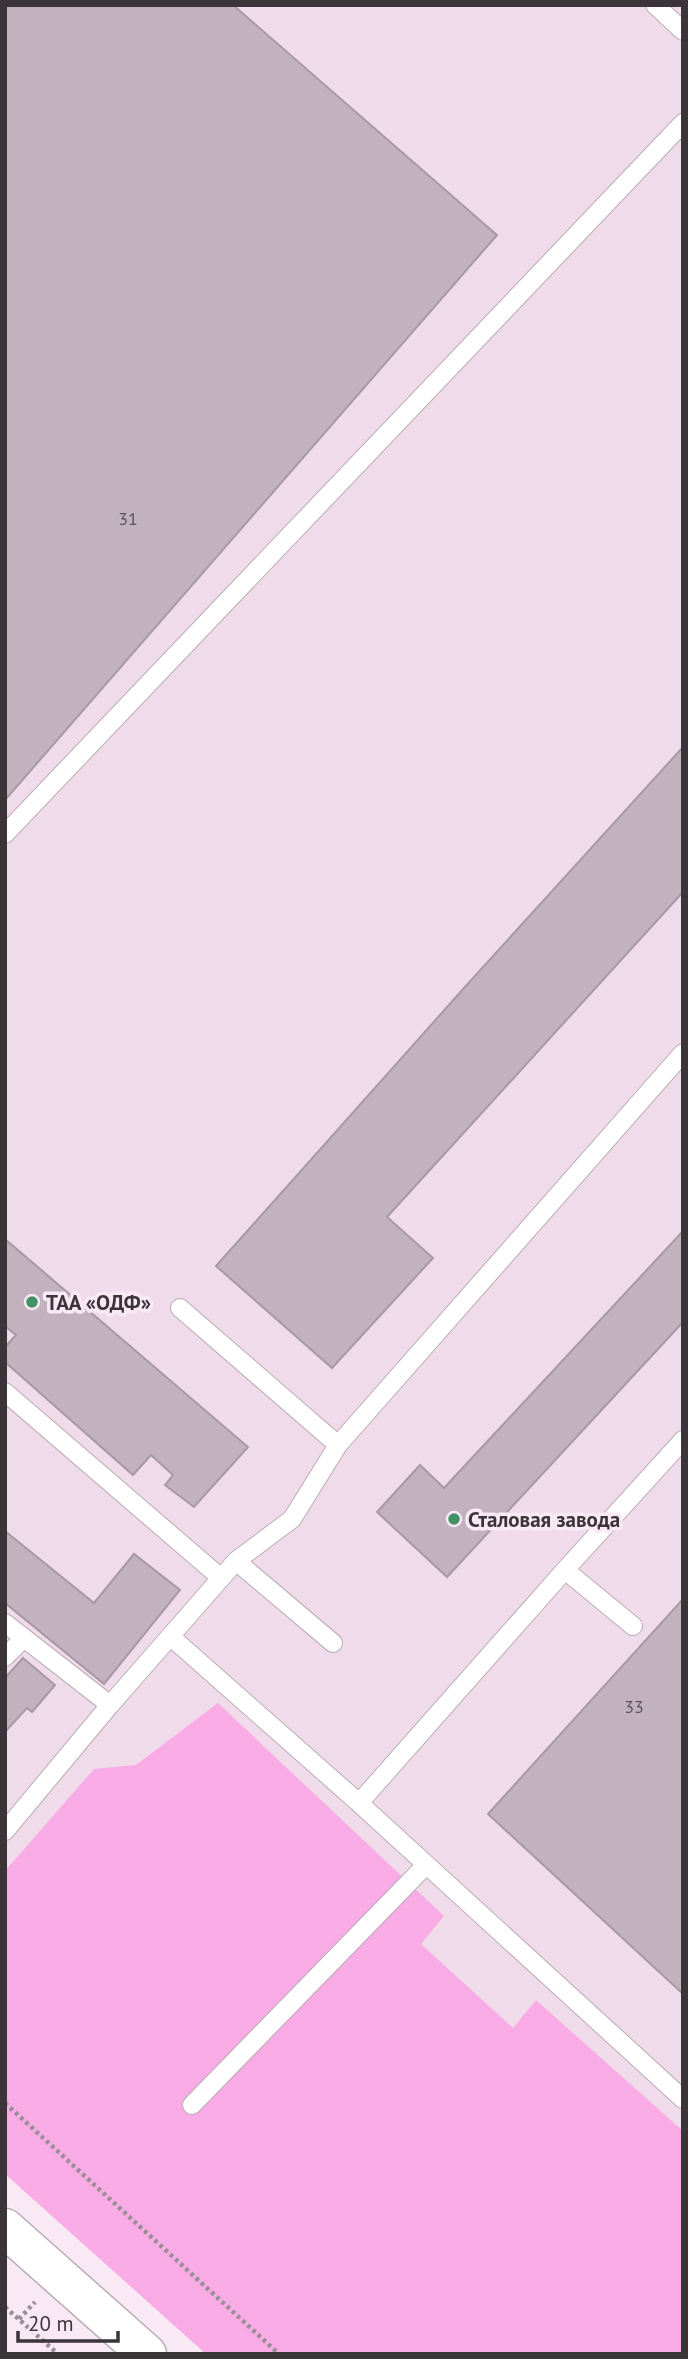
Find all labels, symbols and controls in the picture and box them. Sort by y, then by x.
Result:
house number: 31 [118,507,138,530]
place label: ТАА «ОДФ» [46,1289,151,1316]
marker: ТАА «ОДФ» [24,1294,40,1310]
place label: Сталовая завода [468,1506,620,1533]
marker: Сталовая завода [446,1511,462,1527]
house number: 33 [624,1695,644,1718]
scale bar [18,2300,117,2344]
text: 20 m [28,2310,74,2337]

